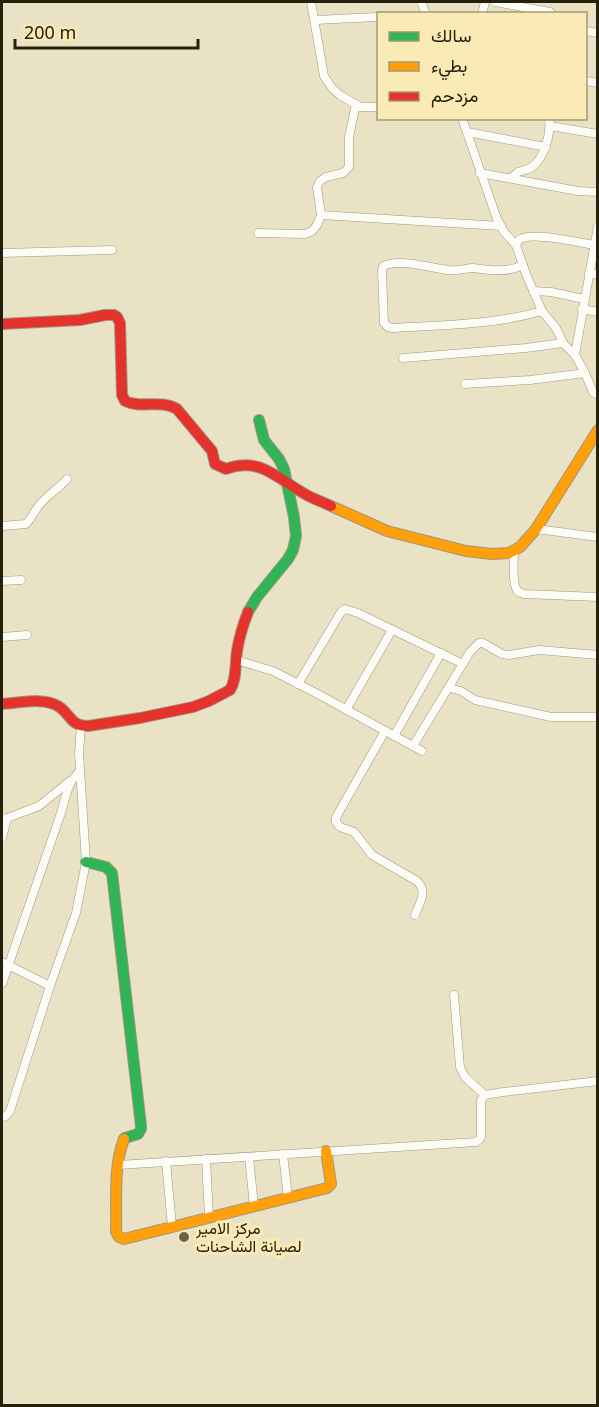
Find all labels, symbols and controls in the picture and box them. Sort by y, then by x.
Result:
scale bar [15,12,198,50]
legend [377,12,587,120]
text: 200 m [24,20,76,44]
text: سالك [431,23,471,47]
text: بطيء [431,53,467,81]
text: مزدحم [431,83,478,108]
place label: مركز الامير لصيانة الشاحنات [195,1217,302,1257]
marker: مركز الامير لصيانة الشاحنات [177,1230,191,1244]

